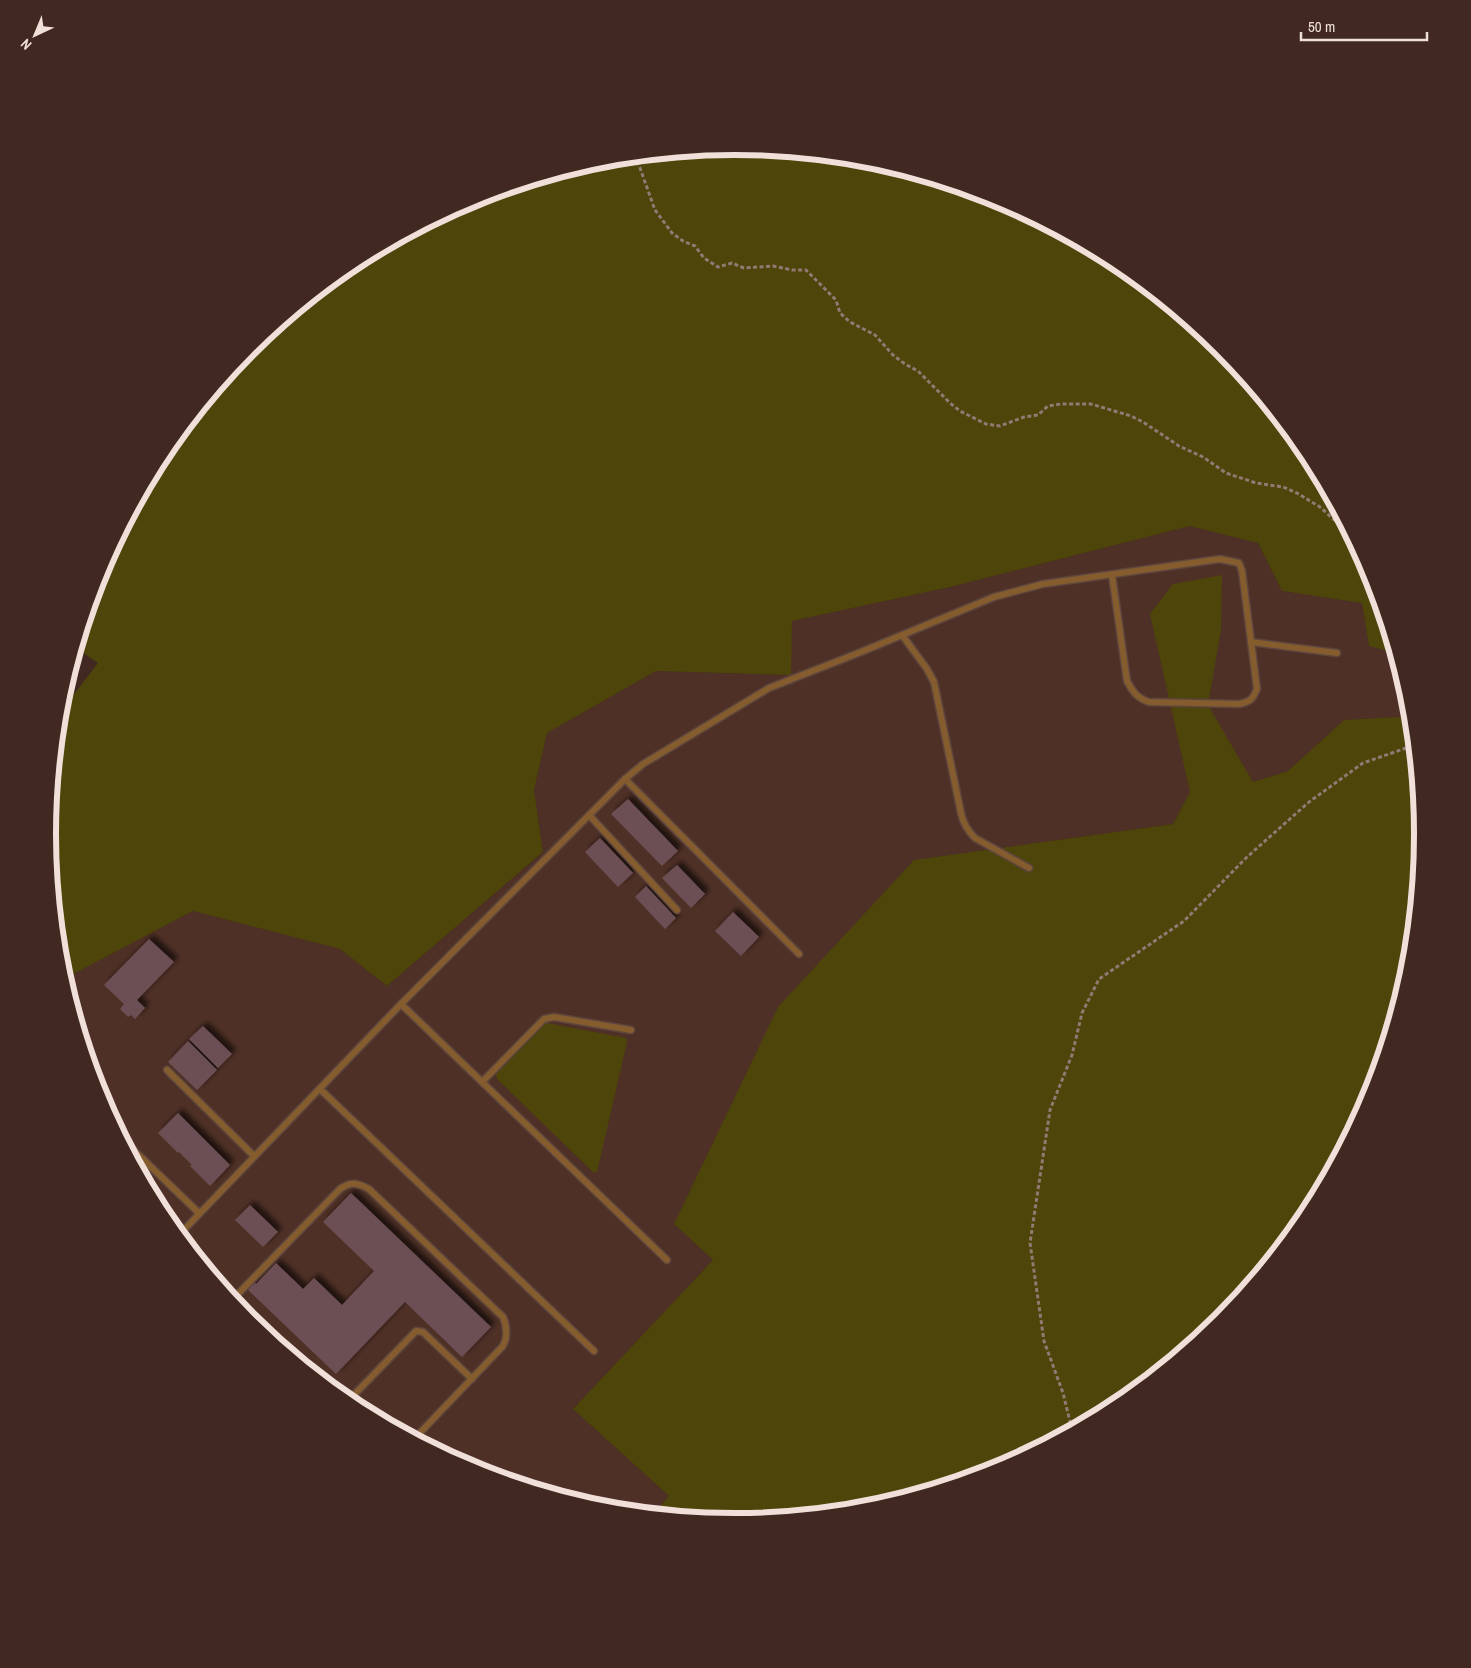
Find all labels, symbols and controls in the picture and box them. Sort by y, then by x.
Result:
north arrow [10,10,60,60]
scale bar [1301,10,1427,42]
text: 50 m [1308,16,1335,37]
text: N [17,35,35,54]

